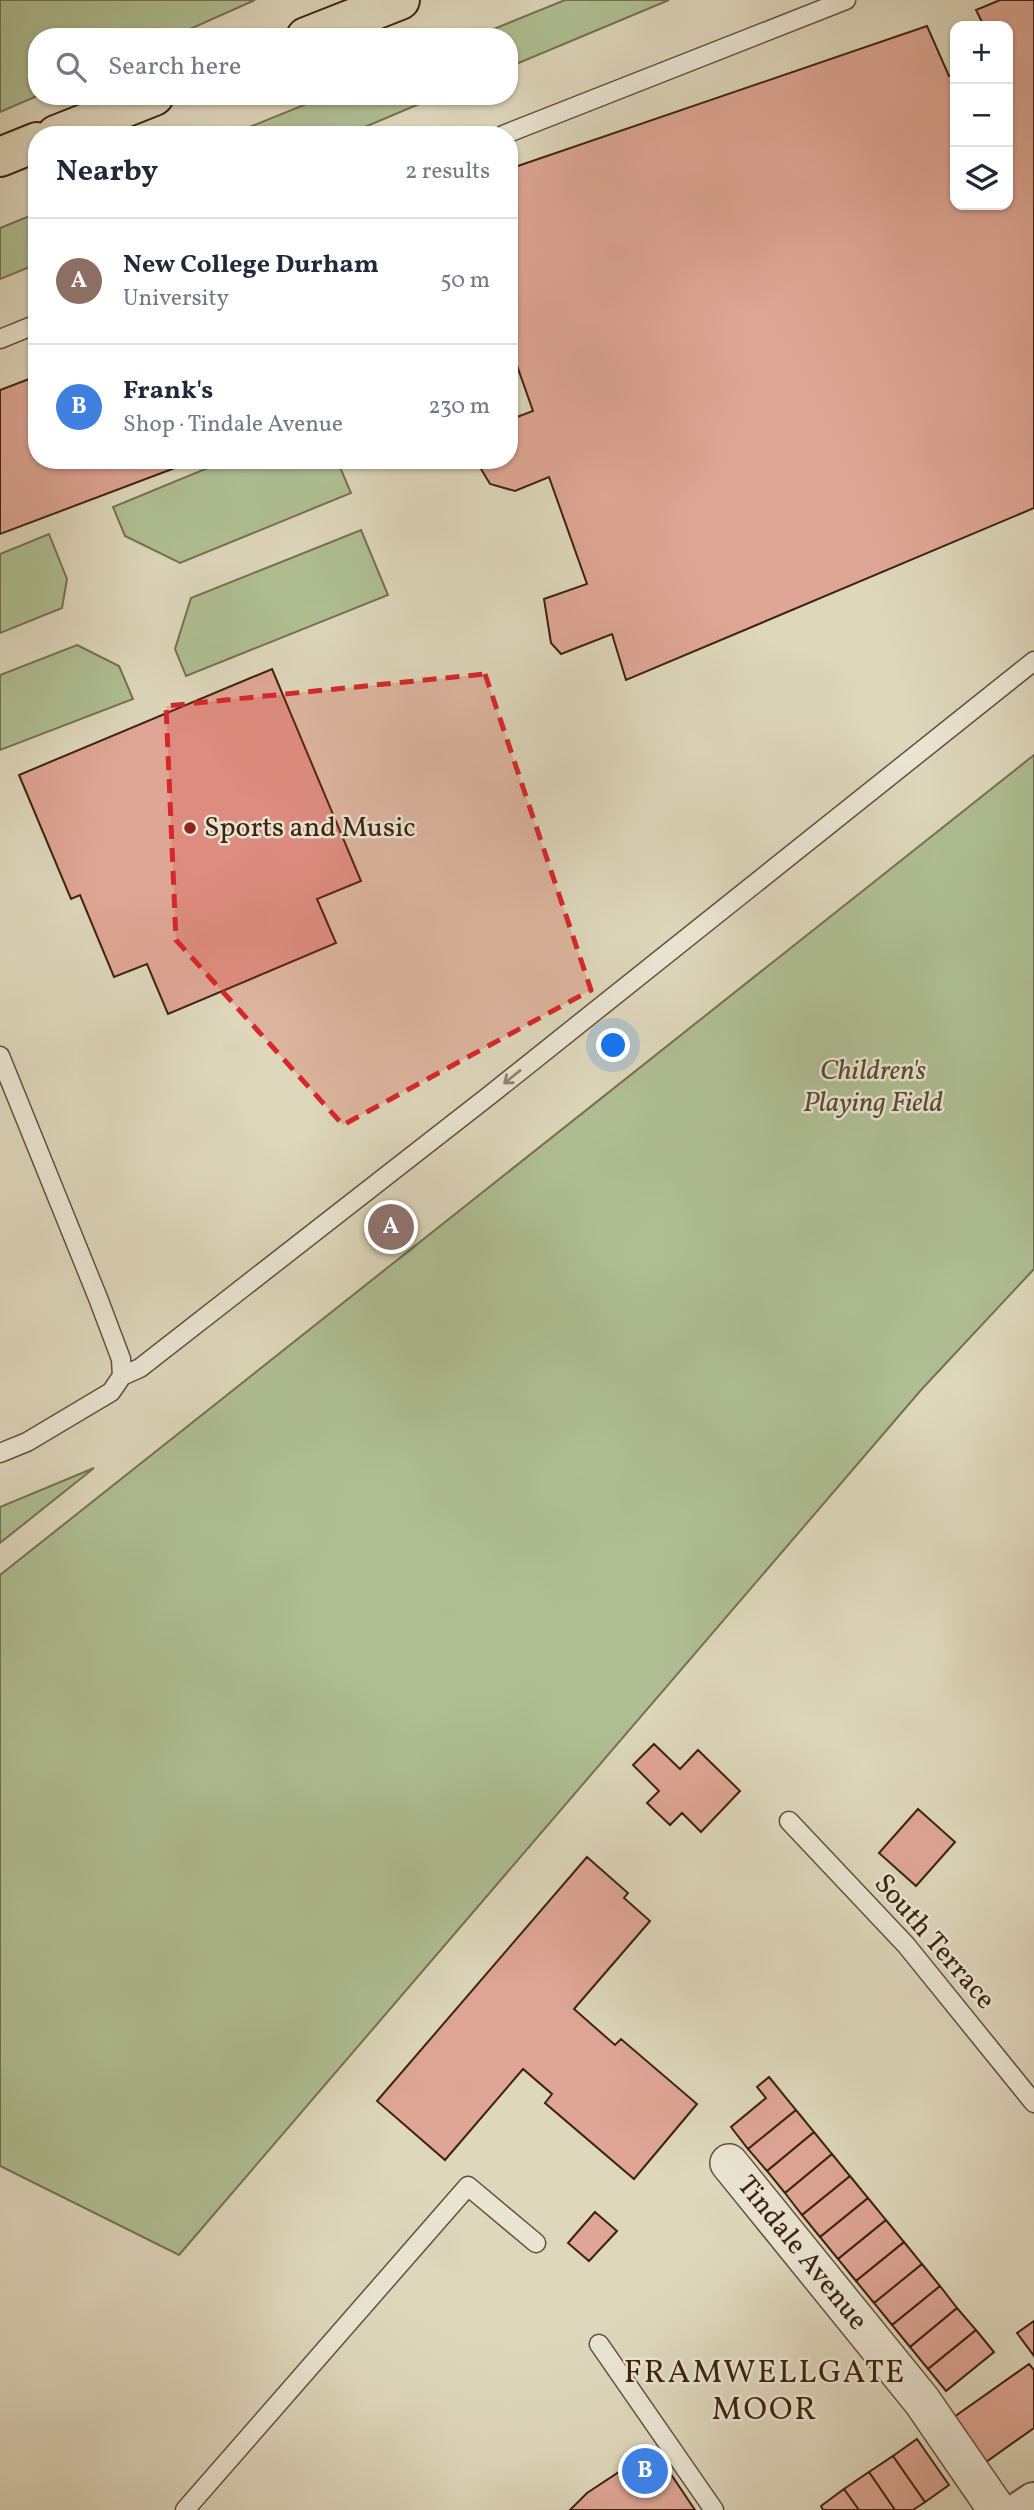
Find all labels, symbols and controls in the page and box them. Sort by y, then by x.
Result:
map controls [950,21,1013,210]
button: + [950,21,1013,84]
search box [28,28,518,105]
icon: search [52,48,90,86]
text: Search here [108,49,241,85]
button: − [950,84,1013,147]
button: layers [950,147,1013,210]
text: Nearby [56,151,158,193]
text: 2 results [405,156,490,188]
text: New College Durham [123,247,379,283]
text: A [71,265,87,297]
text: 50 m [441,265,490,297]
text: University [123,283,229,315]
text: Frank's [123,373,213,409]
text: B [71,391,87,423]
text: 230 m [428,391,490,423]
text: Shop · Tindale Avenue [123,409,343,441]
place label: Sports and Music [204,809,416,848]
marker: Sports and Music [182,820,198,836]
your location [596,1028,630,1062]
park label: Children's Playing Field [803,1052,943,1123]
one-way arrow [503,1069,521,1085]
pin: A [368,1201,414,1253]
street label: South Terrace [864,1866,1004,2018]
street label: Tindale Avenue [727,2167,877,2339]
district label: FRAMWELLGATE MOOR [624,2352,906,2433]
pin: B [622,2445,668,2497]

